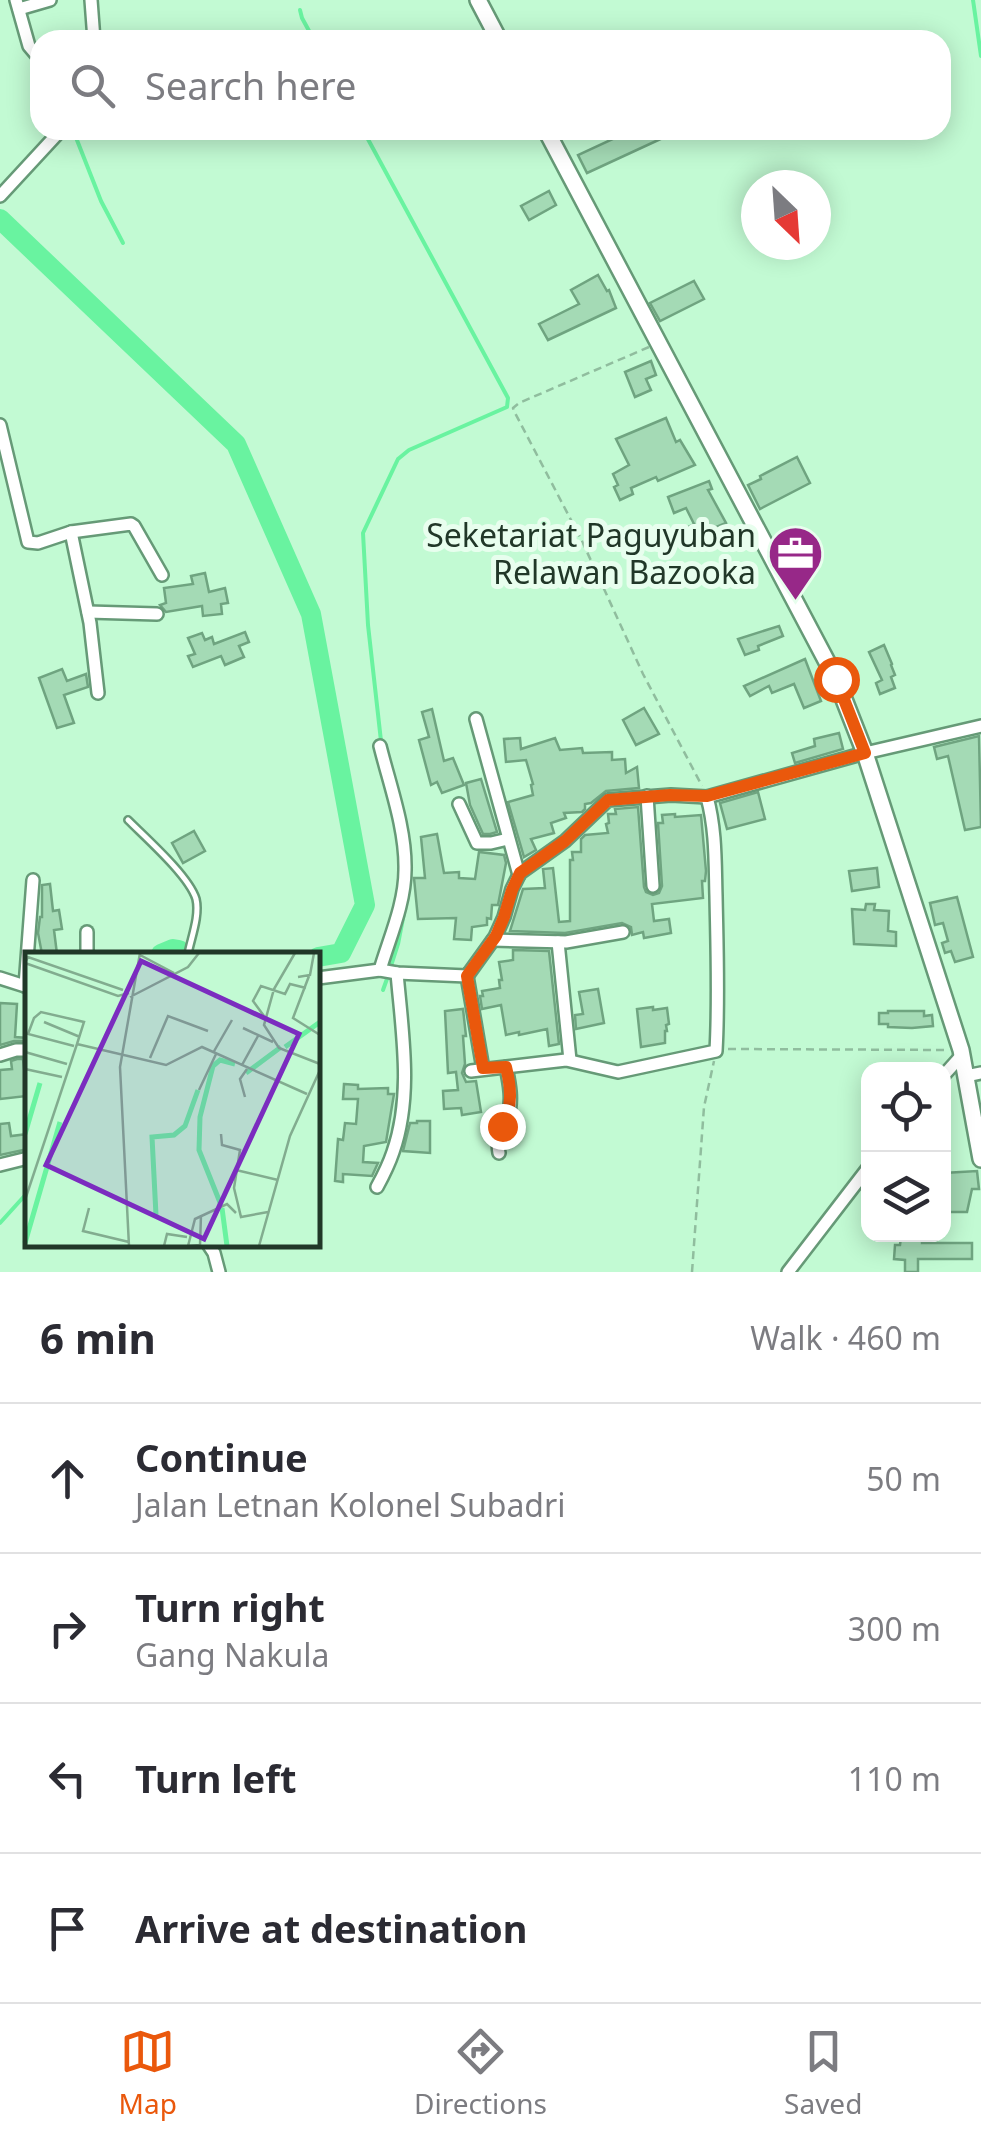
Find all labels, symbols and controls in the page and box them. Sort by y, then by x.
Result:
search box [30,30,951,140]
icon: search [65,58,120,113]
text: Search here [145,59,356,111]
north arrow [741,170,831,260]
place label: Seketariat Paguyuban Relawan Bazooka [426,513,756,593]
office icon: Seketariat Paguyuban Relawan Bazooka [765,524,825,603]
route start [814,657,860,703]
inset map [25,952,320,1247]
map controls [861,1062,951,1242]
button: locate [861,1062,951,1152]
route end [480,1104,526,1150]
button: layers [861,1152,951,1242]
text: 6 min [40,1309,156,1366]
text: Walk · 460 m [750,1316,941,1359]
text: Continue [135,1431,308,1483]
icon: ahead [40,1451,95,1506]
text: 50 m [866,1457,941,1500]
text: Jalan Letnan Kolonel Subadri [135,1483,566,1526]
text: Turn right [135,1581,325,1633]
icon: right [40,1601,95,1656]
text: 300 m [848,1607,941,1650]
text: Gang Nakula [135,1633,329,1676]
icon: left [40,1751,95,1806]
text: Turn left [135,1752,297,1804]
text: 110 m [848,1757,941,1800]
icon: arrive [40,1901,95,1956]
text: Arrive at destination [135,1902,527,1954]
tab: Map [119,2024,177,2122]
tab: Directions [414,2024,547,2122]
tab: Saved [784,2024,862,2122]

